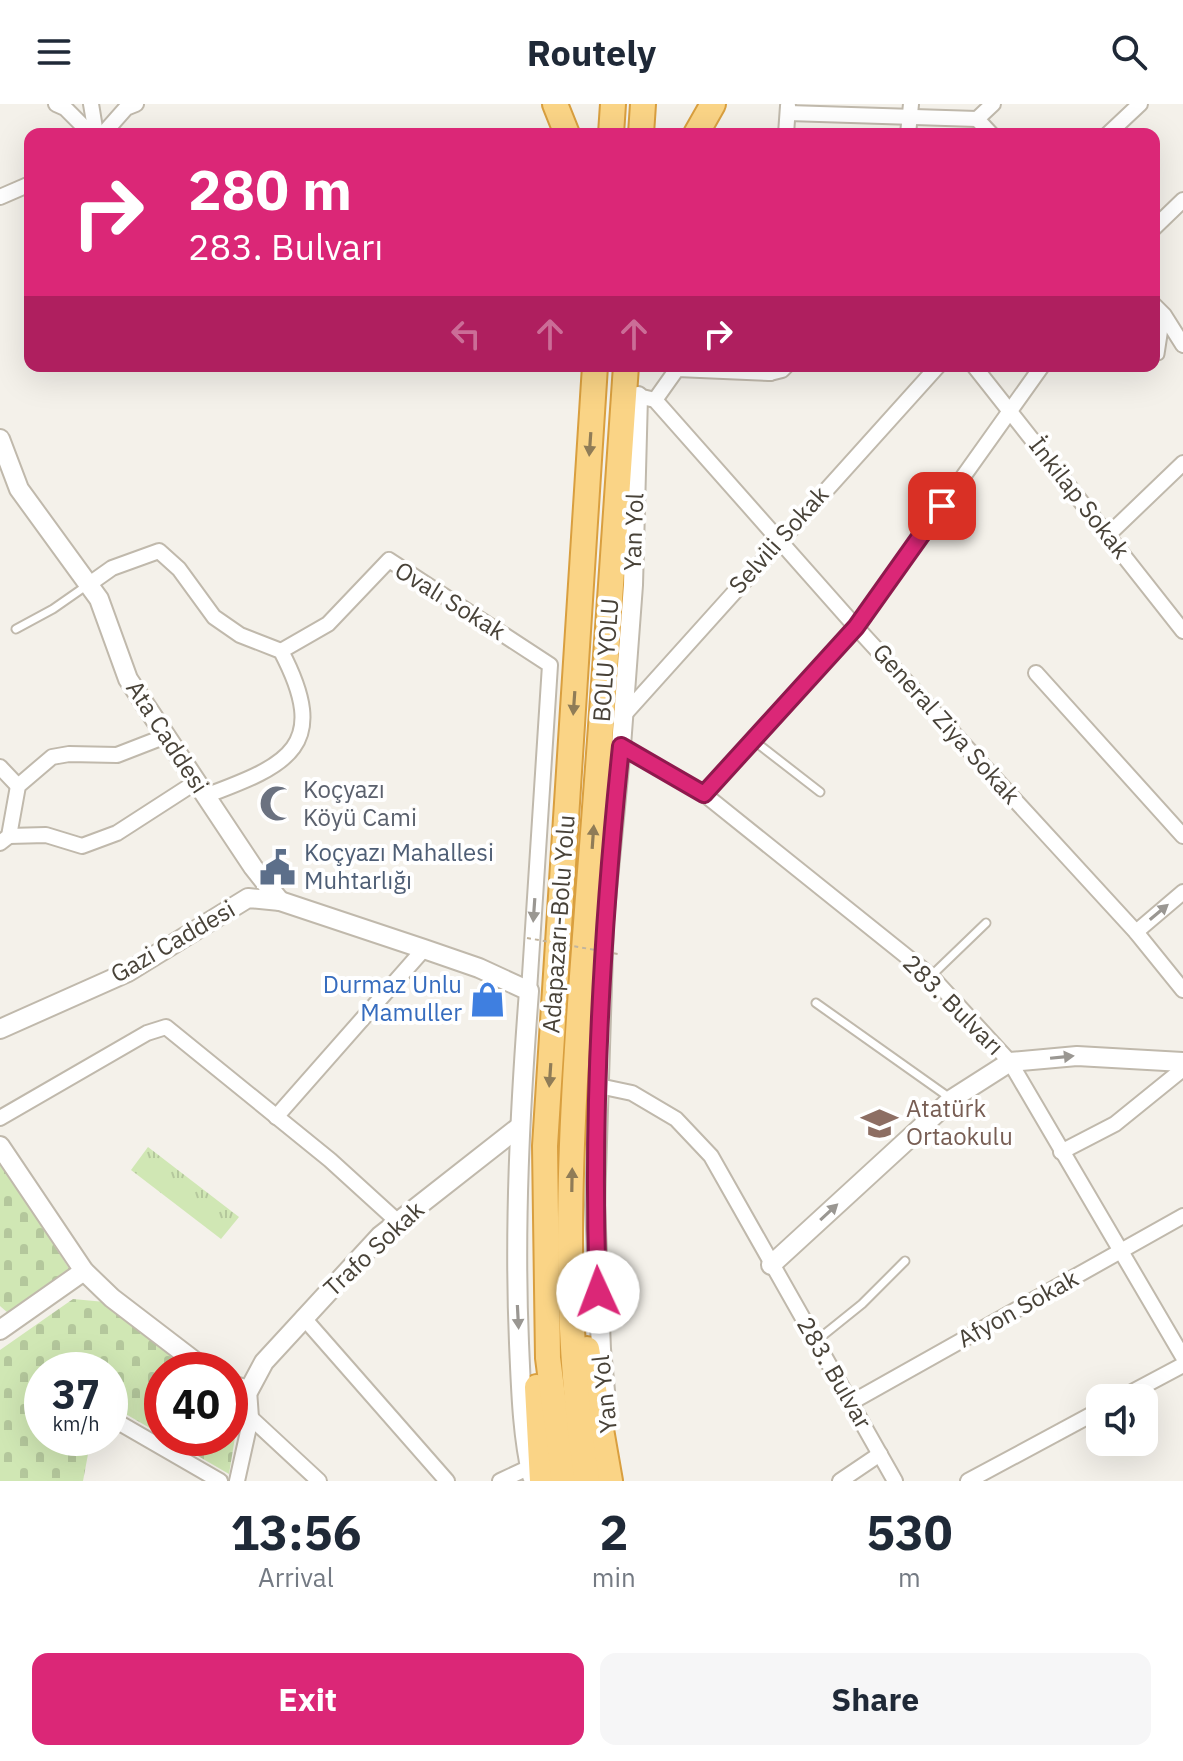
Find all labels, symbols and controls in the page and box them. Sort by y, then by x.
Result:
text: Routely [527,29,656,76]
icon: menu [32,30,76,74]
icon: search [1107,30,1151,74]
text: 280 m [188,153,352,225]
icon: right [56,160,160,264]
text: 283. Bulvarı [188,223,383,270]
icon: left [444,312,488,356]
icon: ahead [528,312,572,356]
icon: ahead [612,312,656,356]
icon: right [696,312,740,356]
street label: İnkilap Sokak [1022,430,1138,565]
one-way arrow [583,432,596,457]
pin [908,472,976,540]
street label: Selvili Sokak [721,478,835,600]
icon: arrive [920,484,964,528]
street label: Yan Yol [616,492,650,572]
street label: Ovalı Sokak [389,553,512,647]
street label: BOLU YOLU [585,597,625,723]
street label: General Ziya Sokak [866,636,1028,811]
street label: Ata Caddesi [119,674,216,799]
one-way arrow [567,691,580,716]
place label: Koçyazı Köyü Cami [303,773,417,833]
mosque icon: Koçyazı Köyü Cami [258,785,296,823]
street label: Adapazarı-Bolu Yolu [534,814,582,1034]
one-way arrow [587,824,600,849]
place label: Koçyazı Mahallesi Muhtarlığı [304,836,494,896]
public building icon: Koçyazı Mahallesi Muhtarlığı [259,848,297,886]
street label: Gazi Caddesi [104,893,241,990]
one-way arrow [528,898,541,923]
one-way arrow [1149,904,1169,921]
street label: 283. Bulvarı [896,947,1011,1062]
place label: Durmaz Unlu Mamuller [323,968,462,1028]
shop icon: Durmaz Unlu Mamuller [469,980,507,1018]
one-way arrow [1049,1051,1074,1064]
one-way arrow [543,1063,556,1088]
place label: Atatürk Ortaokulu [906,1092,1013,1152]
school or university icon: Atatürk Ortaokulu [861,1104,899,1142]
one-way arrow [565,1167,578,1192]
street label: Trafo Sokak [316,1193,431,1303]
one-way arrow [819,1204,838,1222]
position arrow [556,1250,640,1334]
street label: Afyon Sokak [951,1262,1084,1354]
one-way arrow [512,1305,525,1330]
street label: 283. Bulvar [790,1311,880,1434]
speed limit sign: 40 [144,1352,248,1456]
street label: Yan Yol [584,1354,624,1435]
text: 37 [52,1368,100,1420]
map controls [1086,1384,1158,1456]
button: sound [1086,1384,1158,1456]
text: km/h [52,1410,100,1437]
text: 13:56 [230,1501,361,1563]
text: 2 [599,1501,628,1563]
text: 530 [866,1501,953,1563]
text: Arrival [258,1560,334,1594]
text: min [592,1560,636,1594]
text: m [898,1560,921,1594]
button: Exit [32,1653,584,1745]
button: Share [600,1653,1151,1745]

